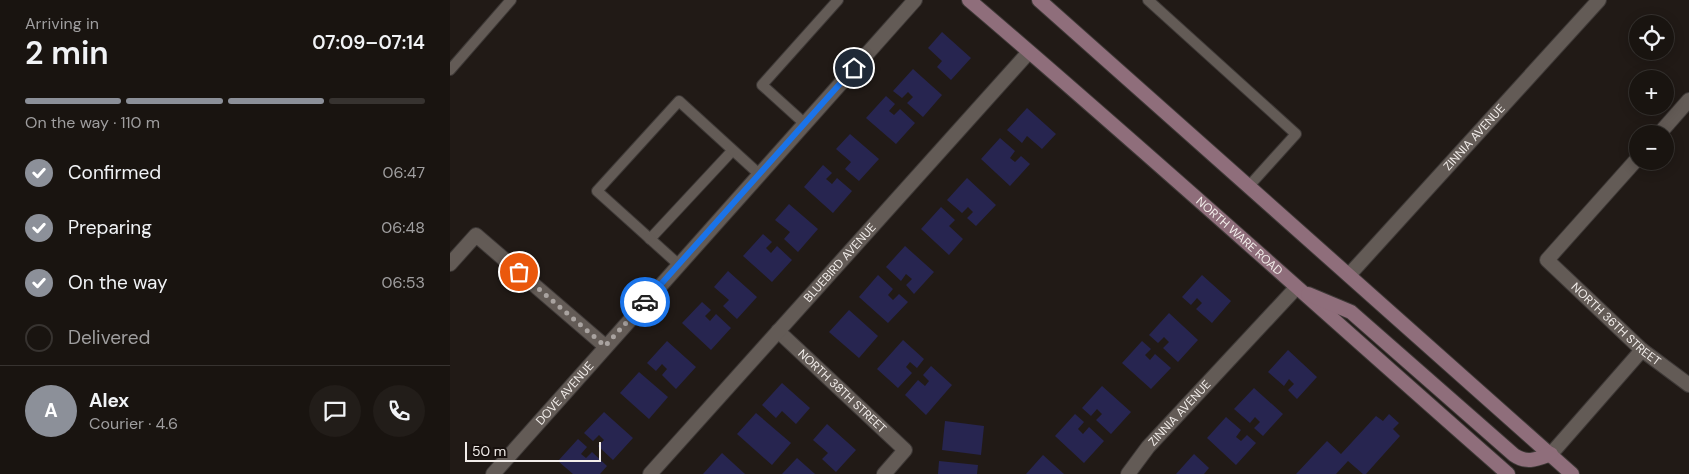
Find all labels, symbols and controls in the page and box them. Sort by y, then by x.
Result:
text: Arriving in [25,13,99,34]
map controls [1629,15,1674,170]
button: locate [1629,15,1674,60]
text: 07:09–07:14 [312,30,425,55]
text: 2 min [25,32,109,74]
pin [833,47,875,89]
icon: home [840,54,868,82]
button: + [1629,70,1674,115]
street label: ZINNIA AVENUE [1440,101,1509,174]
text: On the way · 110 m [25,112,160,133]
button: − [1629,125,1674,170]
icon: check [25,159,53,187]
text: Confirmed [68,160,161,185]
text: 06:47 [383,162,425,183]
street label: NORTH WARE ROAD [1193,193,1286,279]
icon: check [25,214,53,242]
text: Preparing [68,215,152,240]
text: 06:48 [381,217,425,238]
street label: BLUEBIRD AVENUE [800,220,880,306]
pin [498,251,540,293]
icon: bag [505,258,533,286]
icon: check [25,269,53,297]
text: On the way [68,270,168,295]
text: 06:53 [382,272,425,293]
courier [620,277,670,327]
street label: NORTH 36TH STREET [1568,279,1664,369]
icon: car [631,288,659,316]
text: Delivered [68,325,150,350]
street label: NORTH 38TH STREET [794,346,890,437]
street label: DOVE AVENUE [532,358,597,428]
street label: ZINNIA AVENUE [1145,377,1214,449]
button: chat [309,385,361,437]
button: phone [373,385,425,437]
text: Alex [89,388,129,413]
text: A [44,398,58,423]
text: Courier · 4.6 [89,413,178,434]
scale bar [465,439,601,462]
text: 50 m [472,442,506,460]

